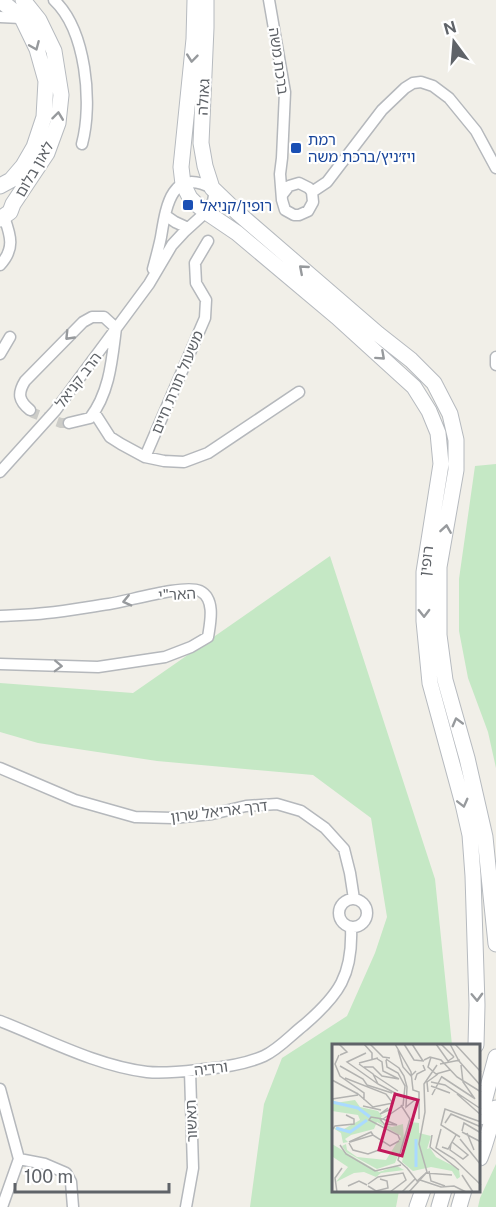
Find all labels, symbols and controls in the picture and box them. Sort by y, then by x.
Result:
north arrow [424,12,484,72]
text: N [441,17,459,39]
street label: ברכת משה [266,26,292,96]
one-way arrow [28,39,40,50]
one-way arrow [186,54,199,63]
street label: גאולה [194,78,212,116]
one-way arrow [52,111,64,121]
place label: רמת ויז׳ניץ/ברכת משה [308,131,415,165]
street label: לאון בלום [11,138,57,200]
marker: רמת ויז׳ניץ/ברכת משה [289,141,303,155]
place label: רופין/קניאל [200,197,272,214]
marker: רופין/קניאל [181,198,195,212]
one-way arrow [299,265,310,276]
street label: משעול תורת חיים [148,328,206,436]
one-way arrow [65,330,76,340]
street label: הרב קניאל [52,349,104,411]
one-way arrow [374,349,384,360]
one-way arrow [439,525,451,534]
street label: רופין [416,545,436,577]
street label: האר"י [158,585,196,603]
one-way arrow [122,593,132,606]
one-way arrow [418,608,430,617]
one-way arrow [54,659,63,672]
one-way arrow [452,717,464,728]
street label: דרך אריאל שרון [169,797,269,825]
one-way arrow [455,798,468,808]
one-way arrow [471,993,483,1002]
inset map [332,1044,481,1192]
street label: ורדיה [193,1058,229,1078]
street label: תאשור [182,1099,200,1143]
scale bar [15,1156,170,1194]
text: 100 m [24,1166,73,1187]

